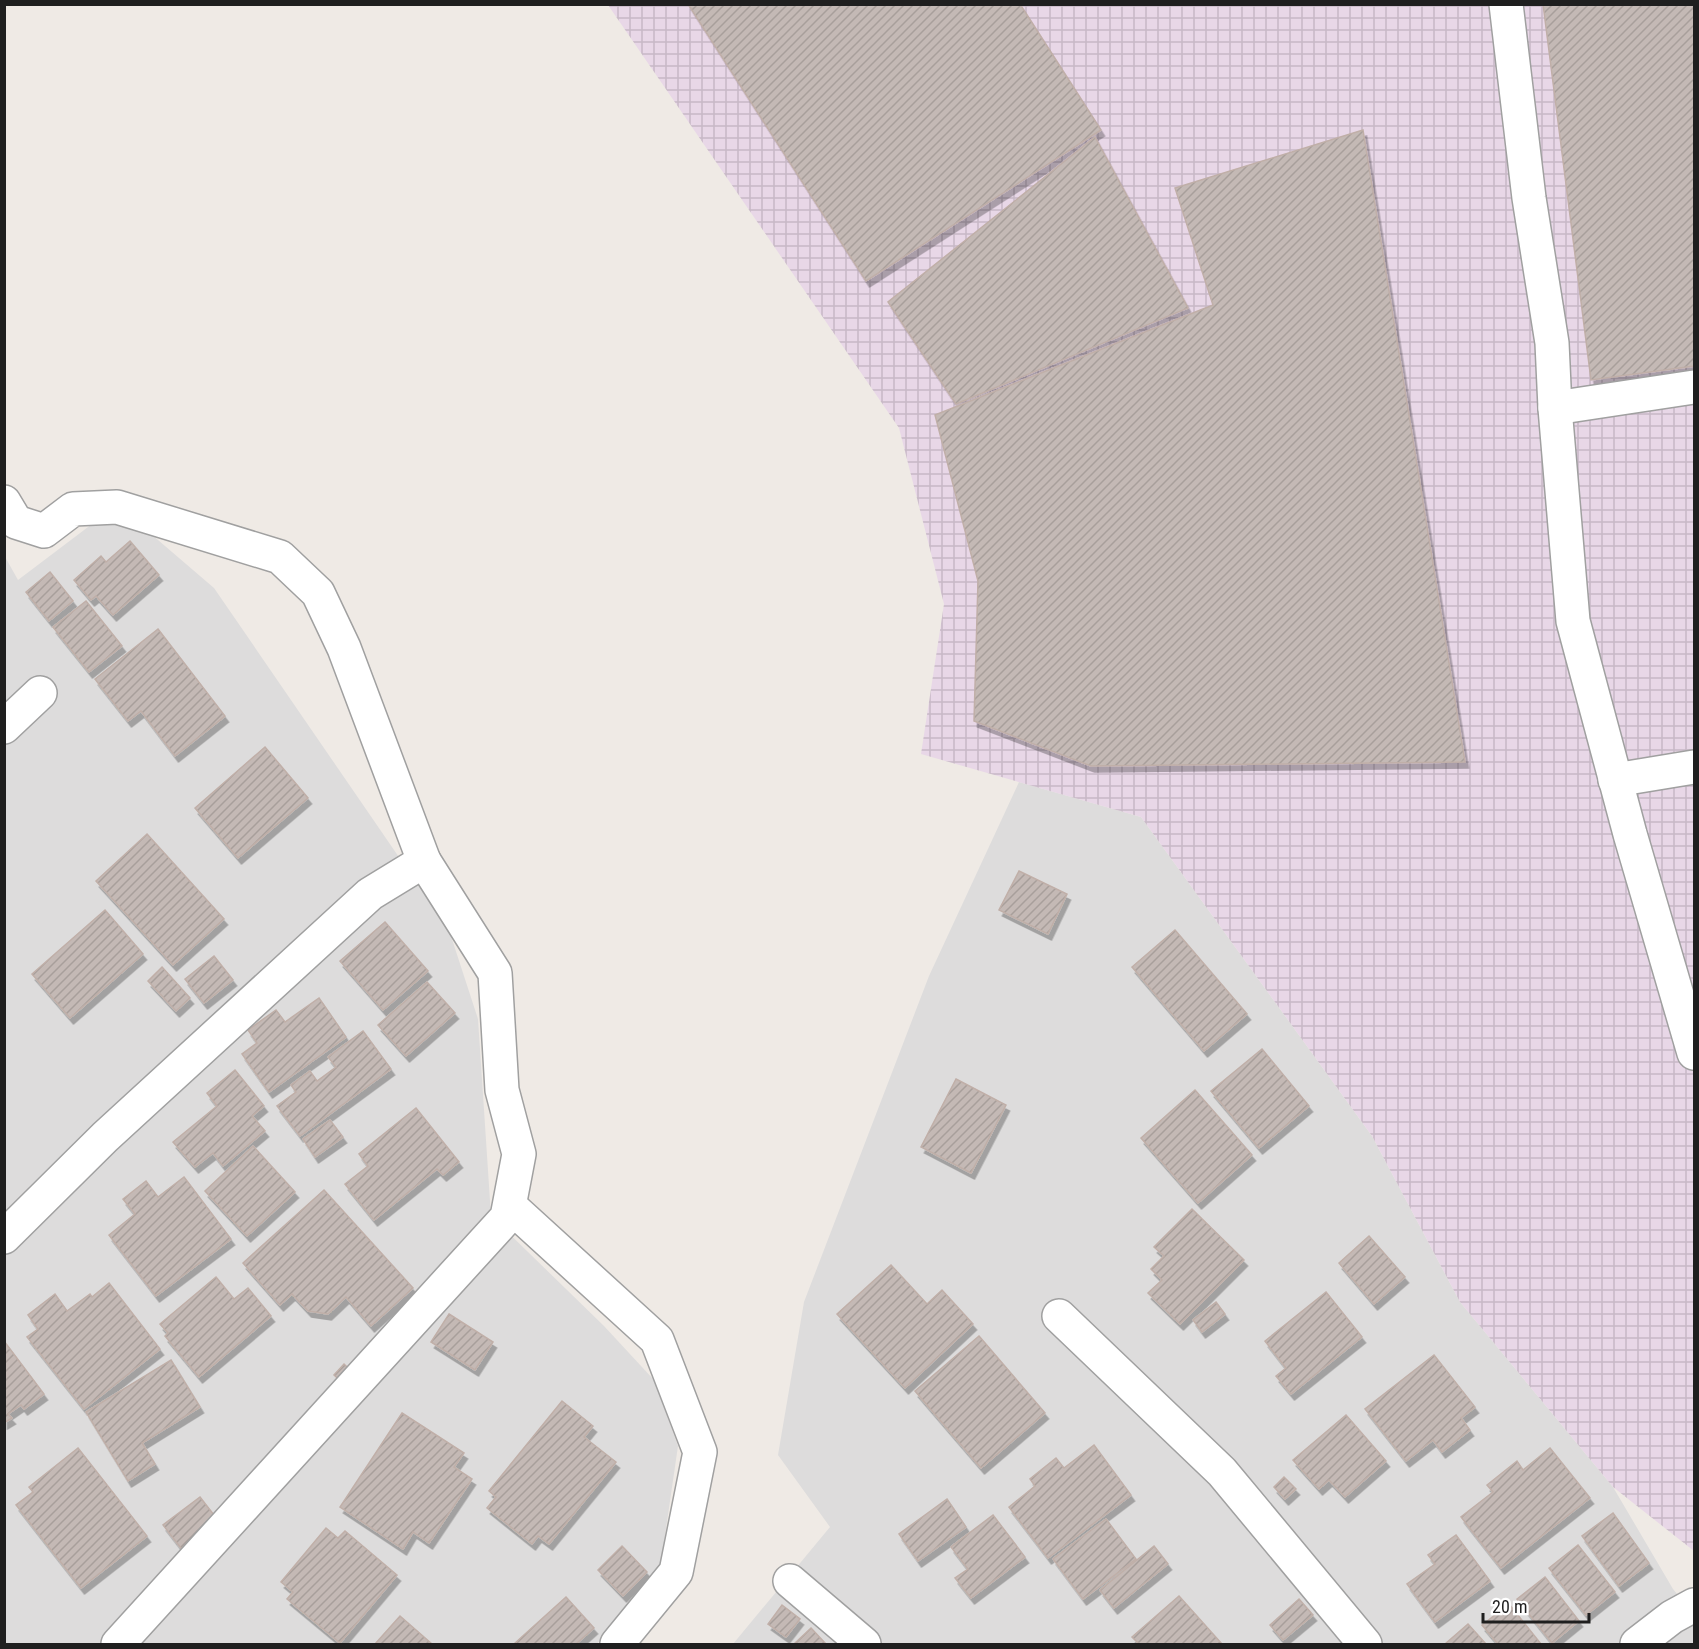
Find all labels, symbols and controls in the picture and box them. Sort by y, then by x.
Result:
scale bar [1483,1586,1590,1624]
text: 20 m [1492,1596,1527,1617]

